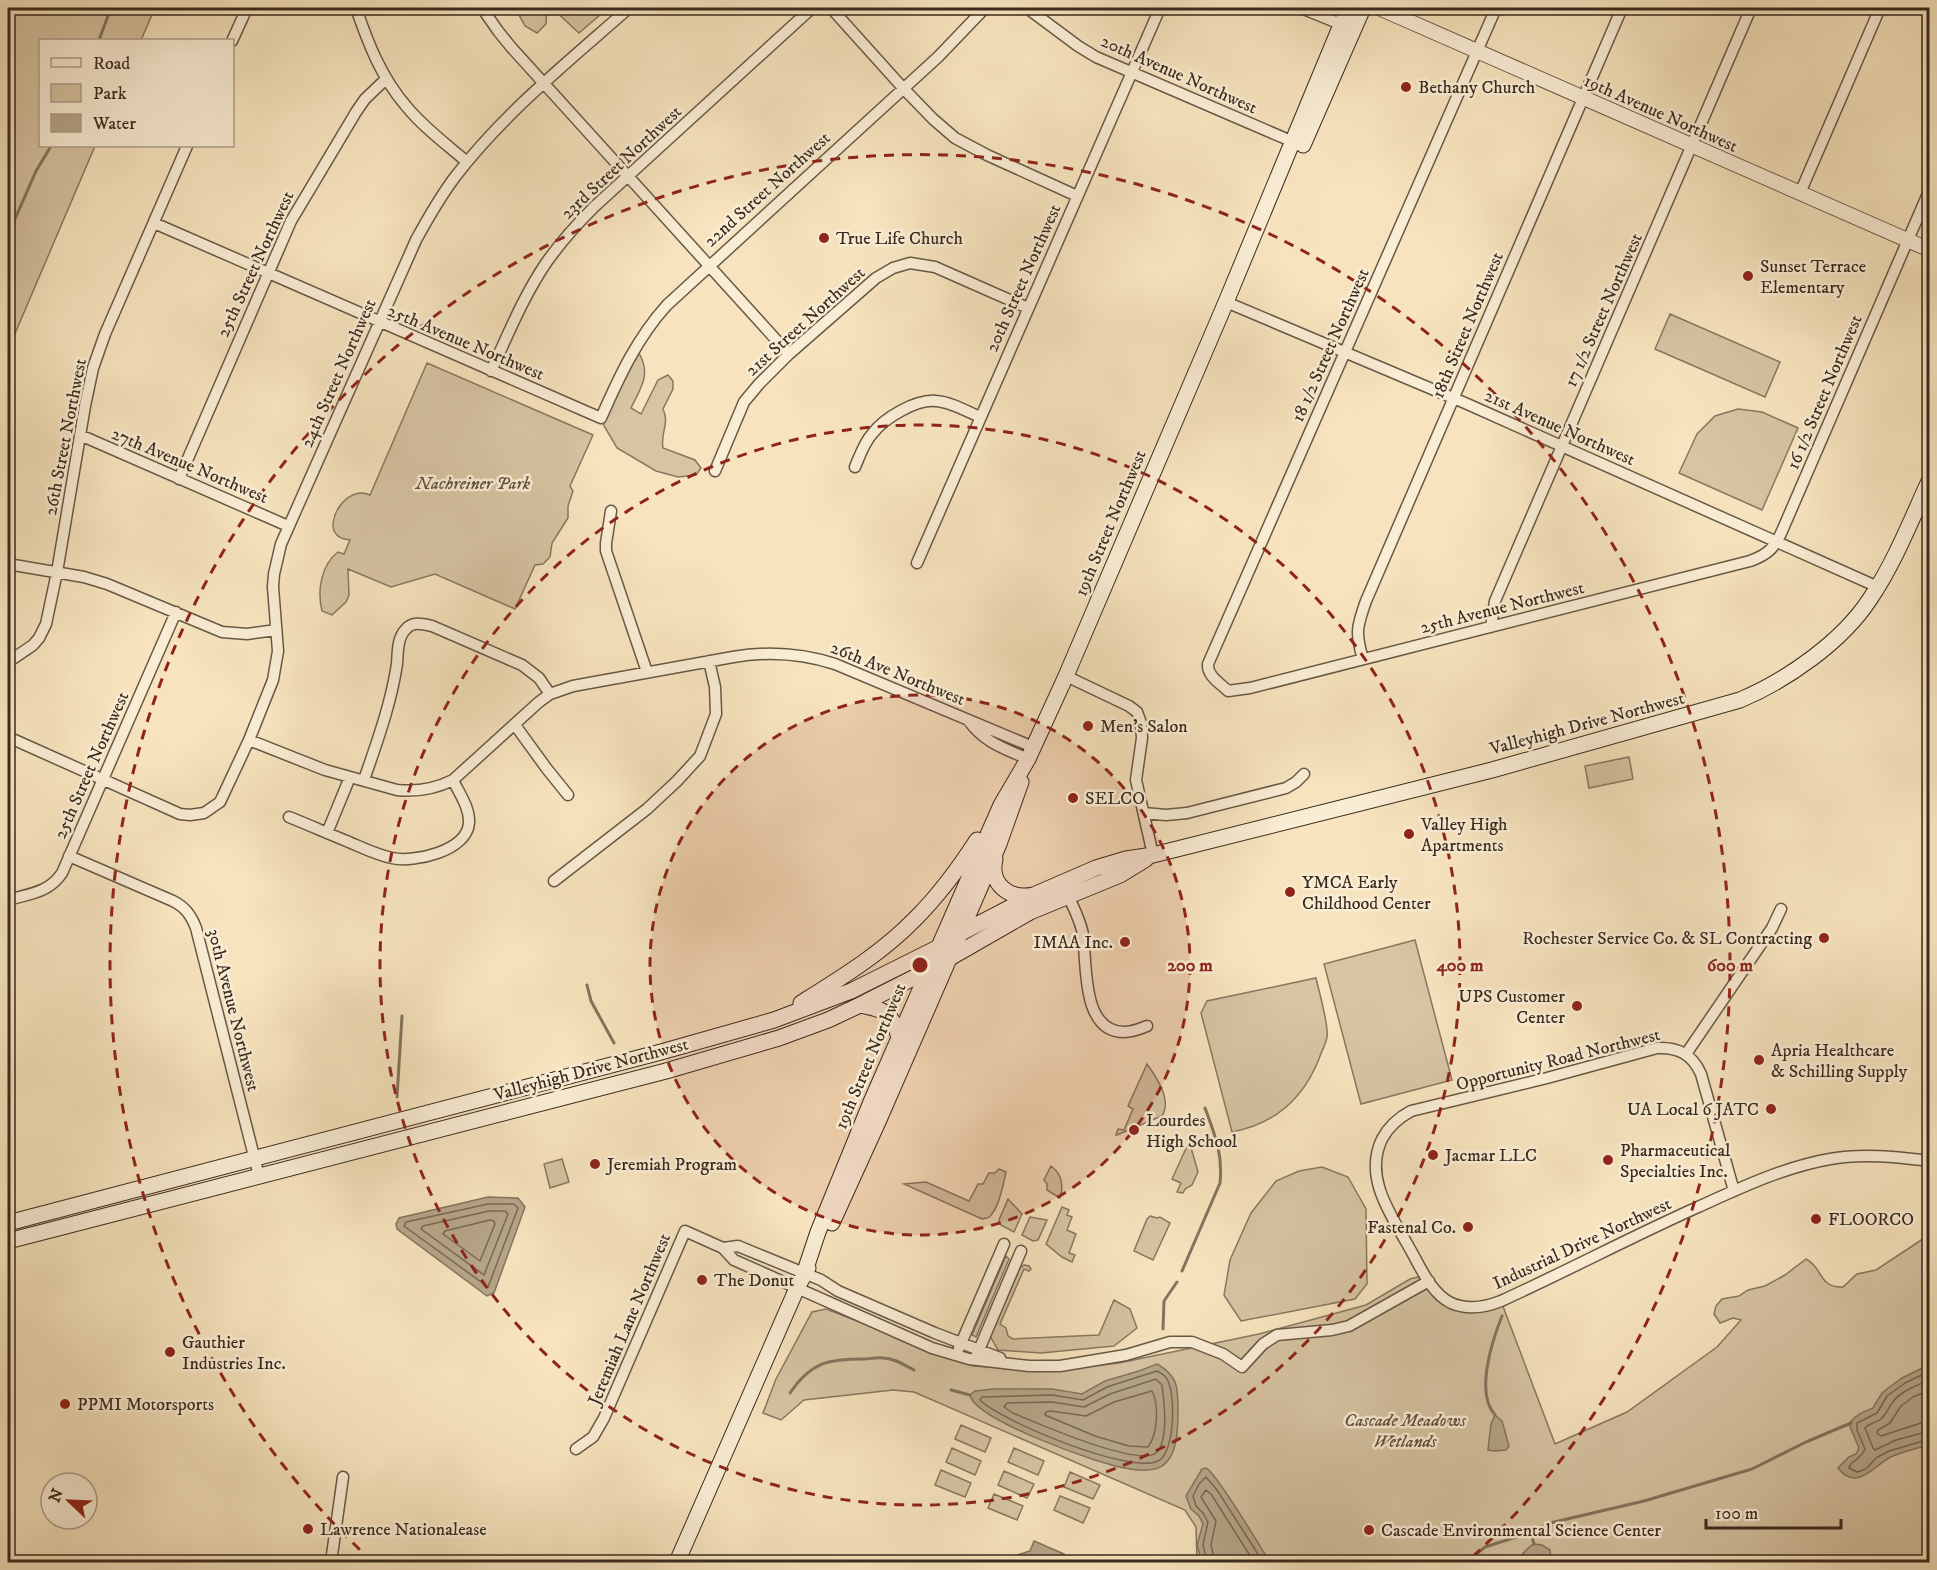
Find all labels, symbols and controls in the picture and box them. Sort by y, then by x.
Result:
street label: 20th Avenue Northwest [1097,31,1260,119]
legend [39,39,234,147]
text: Road [93,53,130,75]
street label: 19th Avenue Northwest [1580,70,1741,158]
place label: Bethany Church [1418,77,1536,99]
marker: Bethany Church [1399,80,1413,94]
text: Park [93,83,127,105]
street label: 23rd Street Northwest [557,101,687,224]
text: Water [92,113,136,135]
street label: 22nd Street Northwest [700,127,835,252]
street label: 25th Street Northwest [212,188,300,341]
street label: 20th Street Northwest [981,201,1067,356]
place label: True Life Church [836,228,963,250]
street label: 17 1/2 Street Northwest [1560,230,1648,391]
marker: True Life Church [817,231,831,245]
street label: 18th Street Northwest [1427,249,1509,402]
place label: Sunset Terrace Elementary [1760,256,1866,299]
street label: 21st Street Northwest [741,262,870,381]
street label: 18 1/2 Street Northwest [1287,265,1375,426]
marker: Sunset Terrace Elementary [1741,269,1755,283]
street label: 24th Street Northwest [296,296,382,451]
street label: 25th Avenue Northwest [384,300,547,386]
street label: 16 1/2 Street Northwest [1782,311,1868,473]
street label: 26th Street Northwest [40,357,92,517]
street label: 21st Avenue Northwest [1481,385,1638,471]
street label: 27th Avenue Northwest [108,423,272,509]
street label: 19th Street Northwest [1070,447,1152,600]
park label: Nachreiner Park [415,473,531,495]
street label: 25th Avenue Northwest [1418,577,1587,639]
street label: 26th Ave Northwest [827,637,968,711]
street label: Valleyhigh Drive Northwest [1487,687,1687,761]
street label: 25th Street Northwest [50,688,134,842]
place label: Men's Salon [1100,716,1188,738]
marker: Men's Salon [1081,719,1095,733]
place label: SELCO [1085,788,1145,810]
marker: SELCO [1066,791,1080,805]
place label: Valley High Apartments [1420,814,1508,857]
marker: Valley High Apartments [1402,827,1416,841]
place label: YMCA Early Childhood Center [1302,872,1431,915]
marker: YMCA Early Childhood Center [1283,885,1297,899]
street label: 30th Avenue Northwest [202,927,264,1094]
place label: Rochester Service Co. & SL Contracting [1522,928,1812,950]
marker: Rochester Service Co. & SL Contracting [1817,931,1831,945]
place label: IMAA Inc. [1034,932,1113,954]
marker: IMAA Inc. [1118,935,1132,949]
centre of rings [910,955,930,975]
text: 200 m [1167,955,1213,977]
text: 400 m [1435,955,1484,977]
text: 600 m [1707,955,1754,977]
street label: 19th Street Northwest [830,980,912,1133]
place label: UPS Customer Center [1459,986,1565,1029]
marker: UPS Customer Center [1570,999,1584,1013]
street label: Opportunity Road Northwest [1454,1024,1663,1096]
street label: Valleyhigh Drive Northwest [491,1033,691,1107]
place label: Apria Healthcare & Schilling Supply [1771,1040,1908,1083]
marker: Apria Healthcare & Schilling Supply [1752,1053,1766,1067]
place label: UA Local 6 JATC [1627,1099,1759,1121]
marker: UA Local 6 JATC [1764,1102,1778,1116]
place label: Lourdes High School [1146,1110,1238,1153]
marker: Lourdes High School [1127,1123,1141,1137]
place label: Pharmaceutical Specialties Inc. [1620,1140,1731,1183]
place label: Jacmar LLC [1443,1145,1537,1167]
marker: Jacmar LLC [1426,1148,1440,1162]
marker: Pharmaceutical Specialties Inc. [1601,1153,1615,1167]
place label: Jeremiah Program [605,1154,737,1176]
marker: Jeremiah Program [588,1157,602,1171]
street label: Industrial Drive Northwest [1490,1193,1675,1295]
place label: FLOORCO [1828,1209,1914,1231]
marker: FLOORCO [1809,1212,1823,1226]
place label: Fastenal Co. [1367,1217,1456,1239]
marker: Fastenal Co. [1461,1220,1475,1234]
street label: Jeremiah Lane Northwest [583,1230,676,1410]
place label: The Donut [714,1270,795,1292]
marker: The Donut [695,1273,709,1287]
place label: Gauthier Industries Inc. [182,1332,286,1375]
marker: Gauthier Industries Inc. [163,1345,177,1359]
place label: PPMI Motorsports [77,1394,214,1416]
marker: PPMI Motorsports [58,1397,72,1411]
park label: Cascade Meadows Wetlands [1344,1410,1466,1453]
north arrow [39,1471,99,1531]
text: N [44,1486,68,1505]
scale bar [1706,1492,1841,1530]
text: 100 m [1715,1503,1758,1525]
place label: Lawrence Nationalease [320,1519,487,1541]
place label: Cascade Environmental Science Center [1381,1520,1661,1542]
marker: Lawrence Nationalease [301,1522,315,1536]
marker: Cascade Environmental Science Center [1362,1523,1376,1537]

